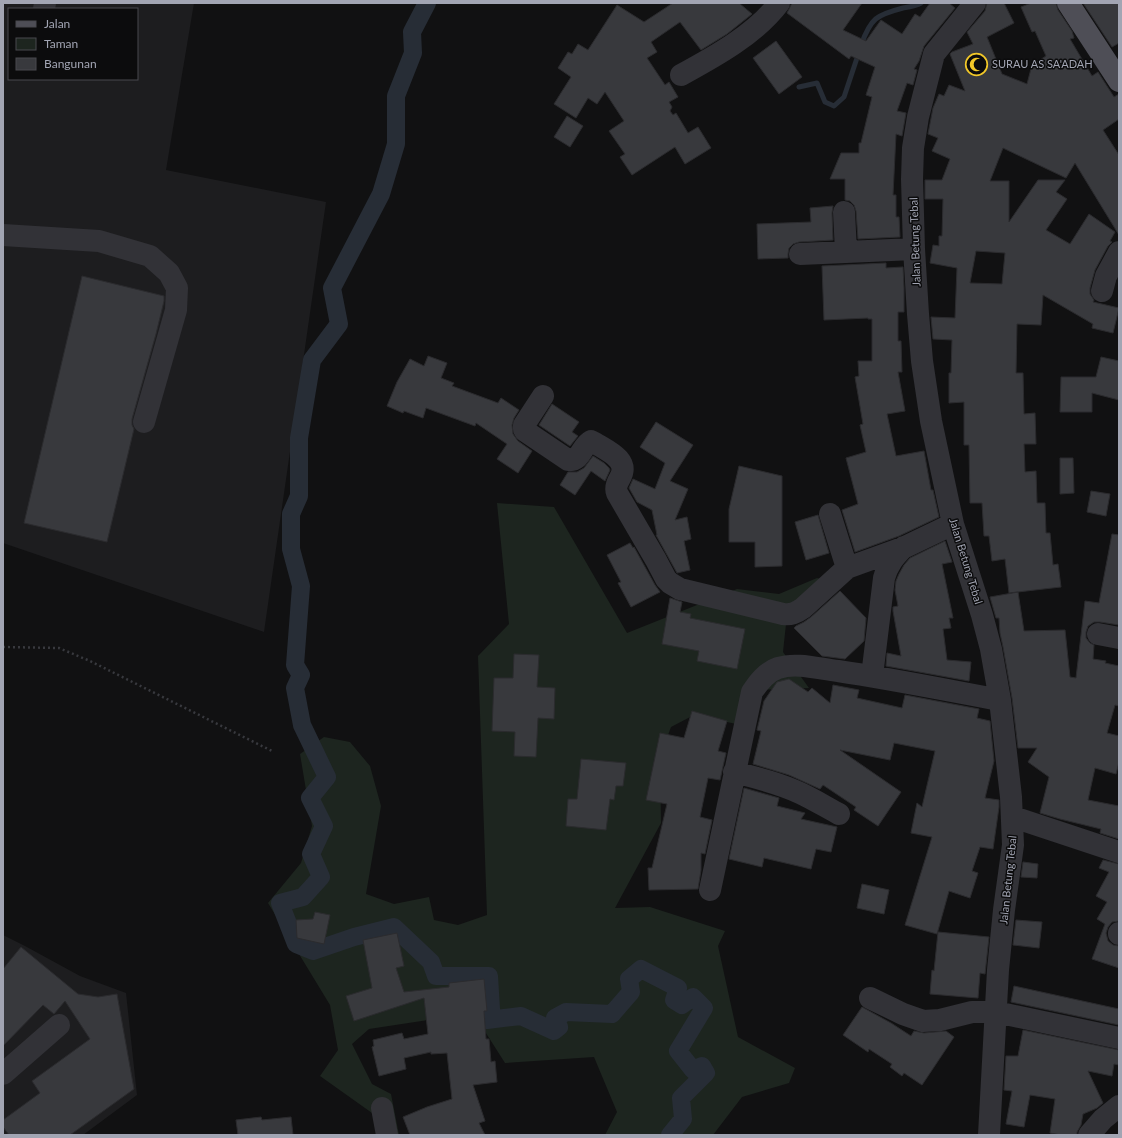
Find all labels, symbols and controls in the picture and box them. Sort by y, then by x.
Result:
legend [8,8,138,80]
text: Jalan [44,16,70,31]
text: Taman [44,36,78,51]
mosque icon: SURAU AS SA'ADAH [963,51,989,77]
text: Bangunan [44,56,97,71]
place label: SURAU AS SA'ADAH [992,57,1093,70]
street label: Jalan Betung Tebal [906,197,923,287]
street label: Jalan Betung Tebal [947,516,986,605]
street label: Jalan Betung Tebal [996,835,1019,925]

